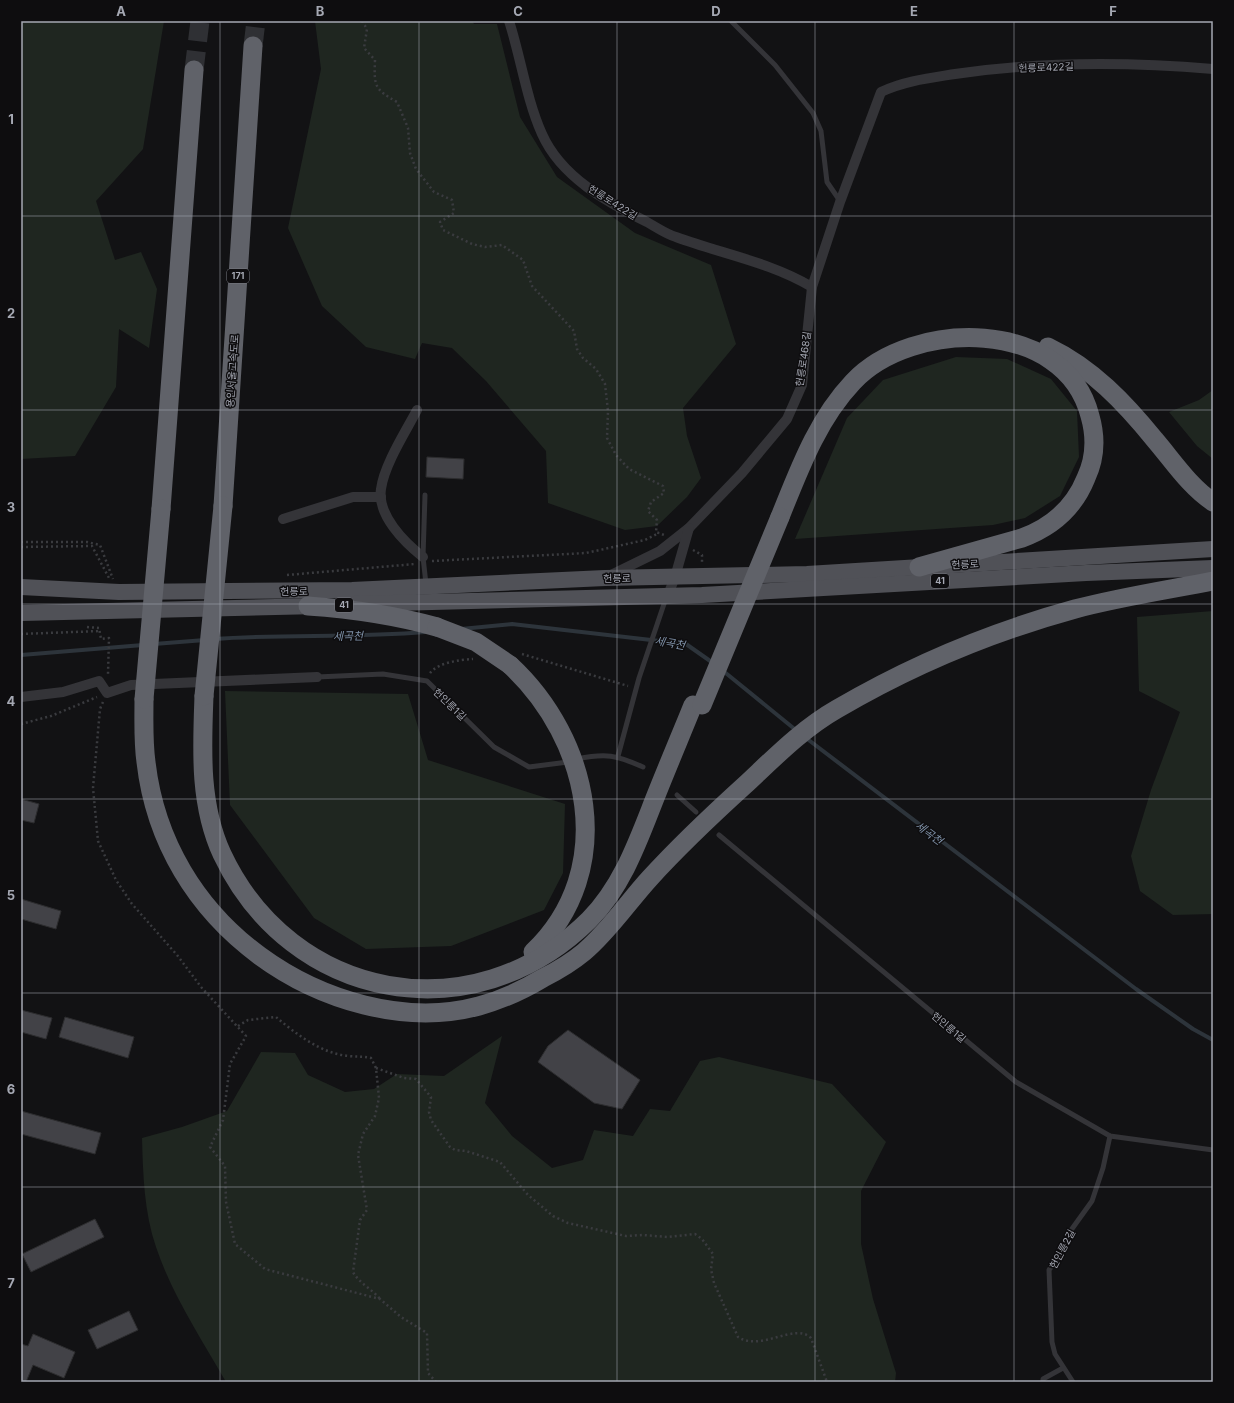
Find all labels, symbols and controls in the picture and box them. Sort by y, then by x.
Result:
text: A [116,3,126,19]
text: B [316,3,325,19]
text: C [513,3,523,19]
text: D [711,3,721,19]
text: E [910,3,918,19]
text: F [1109,3,1117,19]
street label: 헌릉로422길 [1018,60,1074,74]
text: 1 [8,111,14,127]
street label: 헌릉로422길 [586,182,640,222]
road number: 171 [227,269,249,283]
text: 2 [7,305,15,321]
street label: 헌릉로468길 [793,331,813,387]
street label: 용인서울고속도로 [223,334,241,408]
text: 3 [7,499,15,515]
street label: 헌릉로 [951,557,979,571]
street label: 헌릉로 [603,572,631,584]
road number: 41 [931,574,949,588]
street label: 헌릉로 [280,585,308,597]
road number: 41 [335,598,353,612]
water label: 세곡천 [333,629,365,643]
water label: 세곡천 [654,633,688,653]
street label: 헌인릉1길 [431,685,469,723]
text: 4 [7,693,16,709]
water label: 세곡천 [913,818,947,849]
text: 5 [7,887,15,903]
street label: 헌인릉1길 [929,1009,969,1045]
text: 6 [7,1081,15,1097]
street label: 헌인릉2길 [1047,1227,1077,1271]
text: 7 [7,1275,15,1291]

